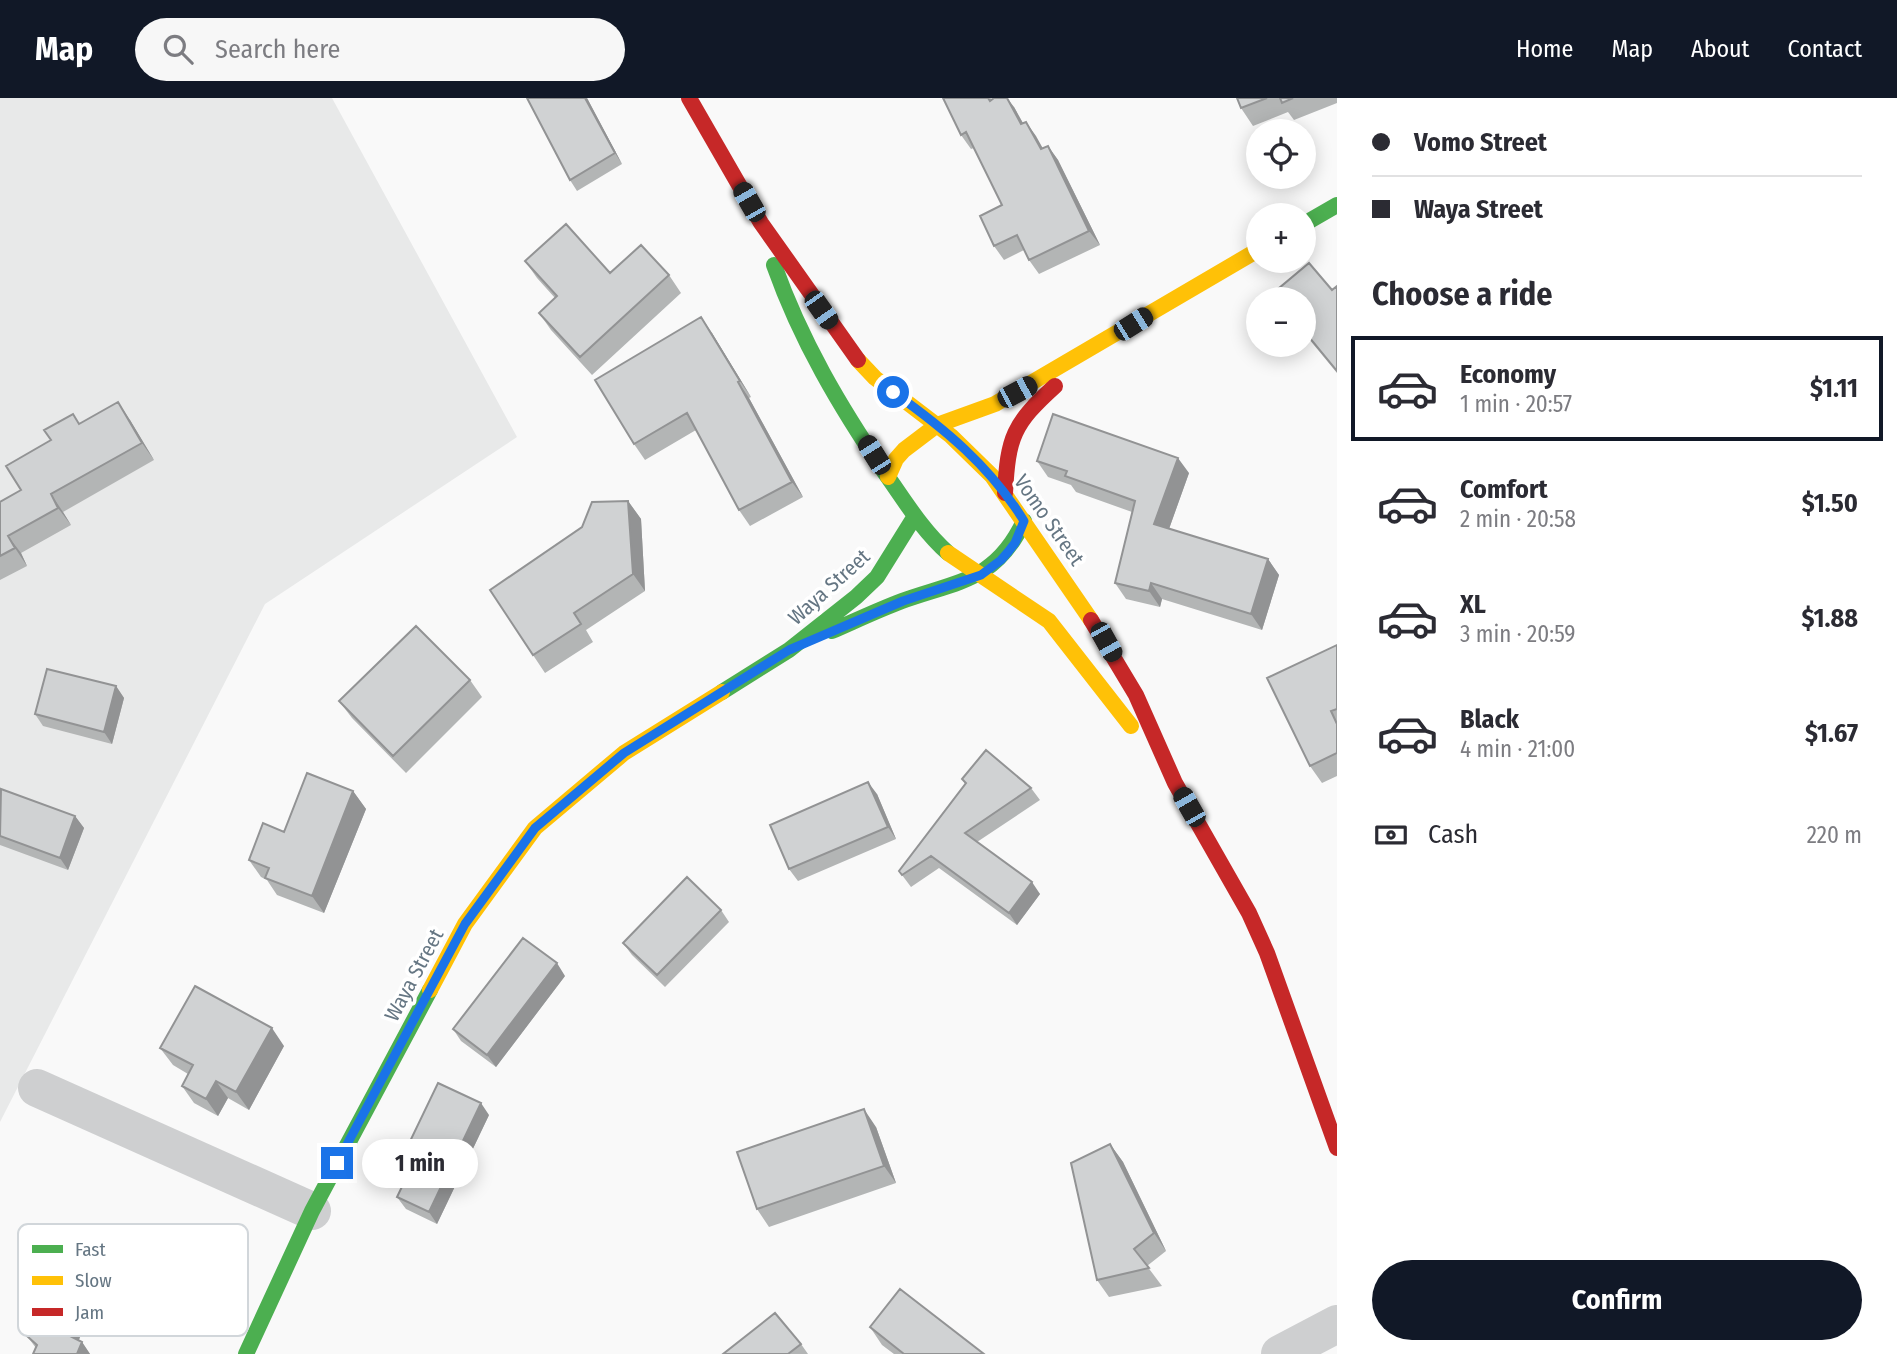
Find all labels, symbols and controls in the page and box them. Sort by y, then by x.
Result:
search box [135,18,625,81]
text: Map [35,29,93,69]
icon: search [159,30,197,68]
text: Search here [215,34,340,65]
text: Home [1516,35,1573,63]
text: Map [1611,35,1653,63]
text: About [1691,35,1749,63]
text: Contact [1787,35,1862,63]
map controls [1246,119,1316,357]
button: locate [1246,119,1316,189]
text: Vomo Street [1414,127,1547,158]
car [730,179,769,225]
text: Waya Street [1414,194,1543,225]
button: + [1246,203,1316,273]
text: Choose a ride [1372,275,1553,313]
car [801,287,842,333]
button: − [1246,287,1316,357]
car [1110,304,1157,344]
icon: car [1376,357,1439,420]
text: Economy [1460,359,1556,390]
car [994,373,1041,411]
text: $1.11 [1810,373,1858,404]
route start [877,376,909,408]
text: 1 min · 20:57 [1460,390,1572,418]
car [854,432,895,478]
street label: Vomo Street [1008,470,1090,571]
icon: car [1376,472,1439,535]
text: Comfort [1460,474,1548,505]
text: $1.50 [1802,488,1858,519]
text: 2 min · 20:58 [1460,505,1576,533]
street label: Waya Street [783,543,875,630]
icon: car [1376,587,1439,650]
text: XL [1460,589,1486,620]
text: $1.88 [1802,603,1858,634]
car [1087,619,1126,665]
text: 3 min · 20:59 [1460,620,1576,648]
icon: car [1376,702,1439,765]
text: Black [1460,704,1519,735]
text: $1.67 [1805,718,1858,749]
text: 4 min · 21:00 [1460,735,1575,763]
car [1170,784,1209,830]
icon: cash [1372,816,1410,854]
text: Cash [1428,819,1478,850]
text: 220 m [1807,821,1862,849]
street label: Waya Street [379,924,449,1026]
callout: 1 min [362,1138,477,1188]
route end [321,1147,353,1179]
text: 1 min [395,1149,445,1177]
legend [18,1224,248,1336]
text: Fast [75,1238,106,1261]
button: Confirm [1372,1260,1862,1340]
text: Slow [75,1269,112,1292]
text: Jam [75,1301,104,1324]

